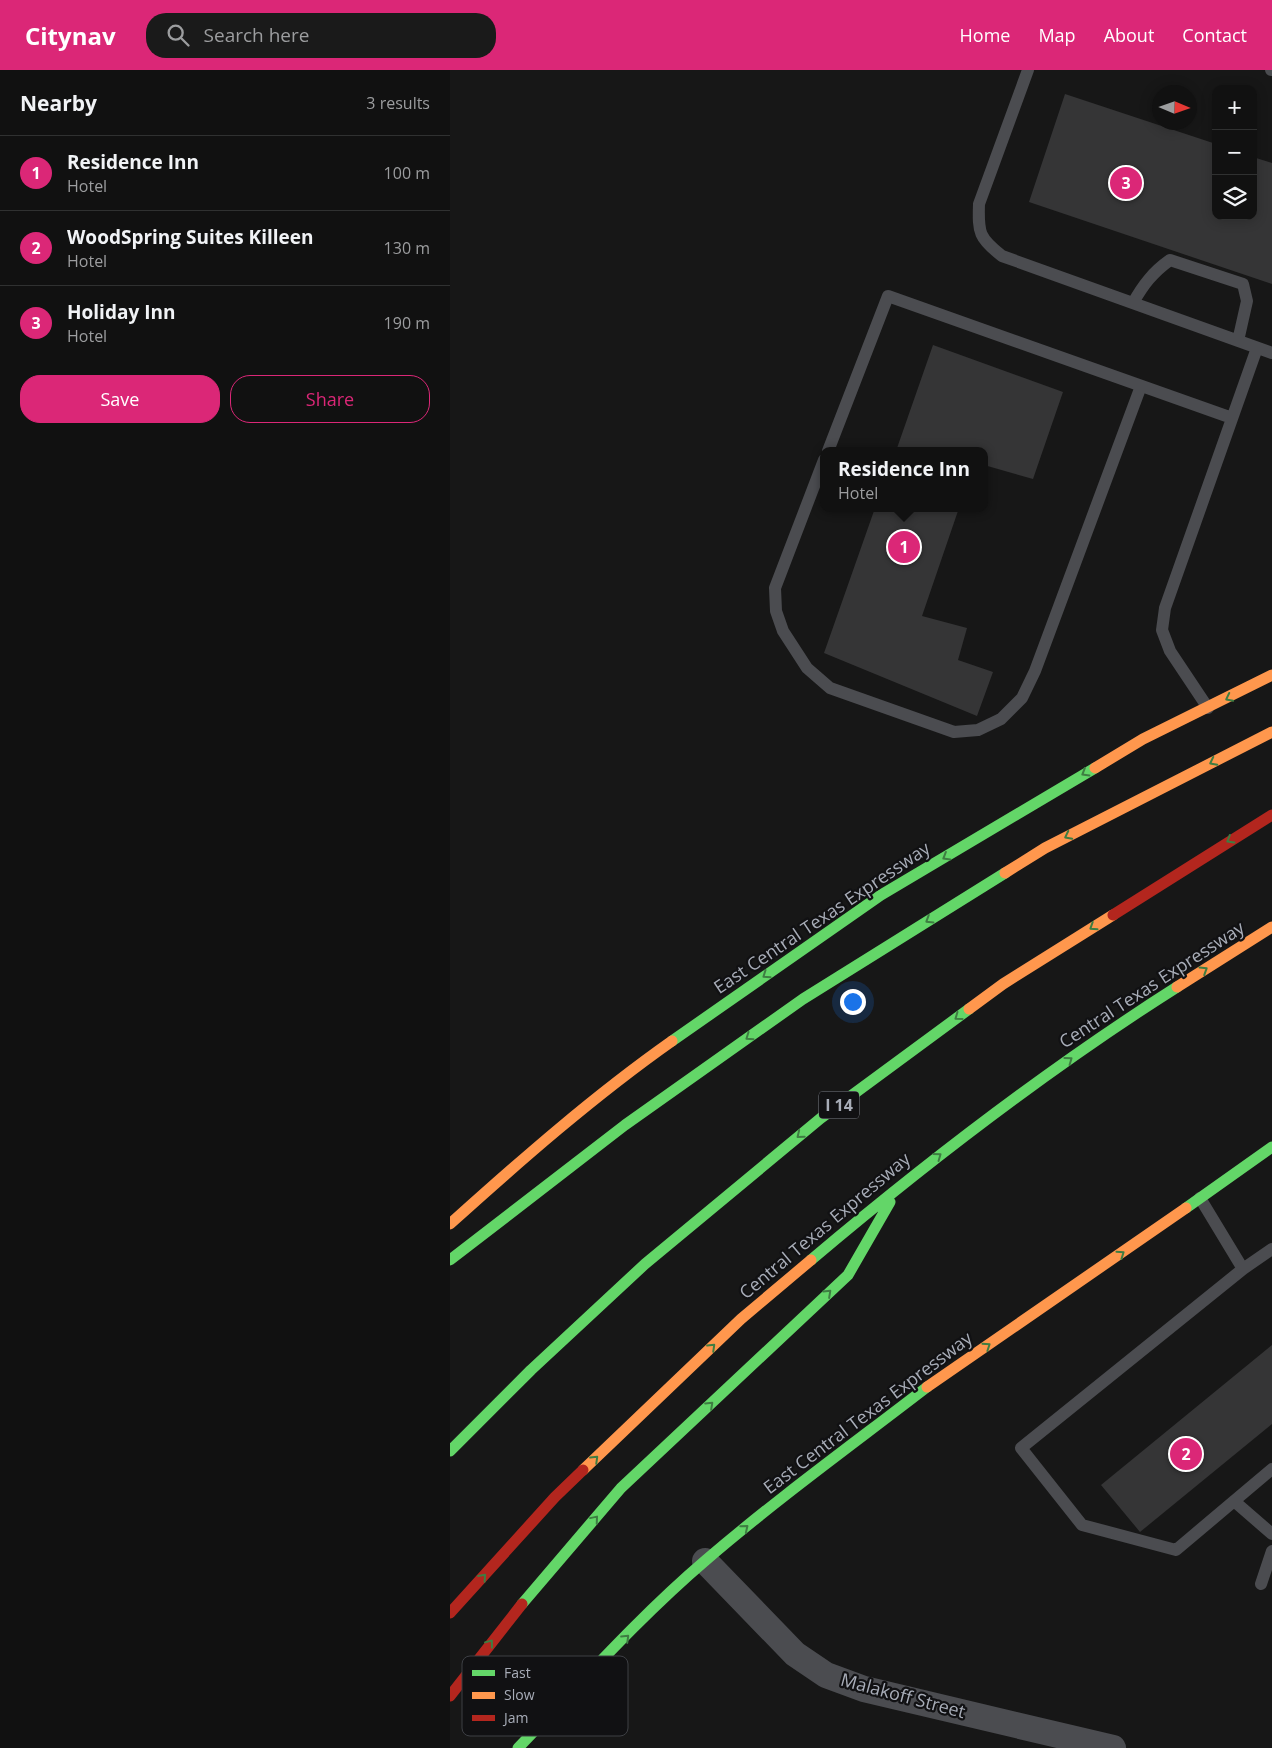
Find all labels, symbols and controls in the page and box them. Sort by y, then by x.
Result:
search box [146,13,496,58]
text: Citynav [25,19,116,52]
icon: search [164,21,192,49]
text: Search here [204,22,309,48]
text: Home [960,23,1010,47]
text: Map [1038,23,1076,47]
text: About [1104,23,1154,47]
text: Contact [1182,23,1247,47]
north arrow [1152,85,1197,130]
map controls [1212,85,1257,220]
button: + [1212,85,1257,130]
text: Nearby [20,89,97,117]
text: 3 results [366,92,430,114]
button: − [1212,130,1257,175]
text: Residence Inn [67,149,199,175]
text: 1 [31,162,41,184]
text: 100 m [384,162,430,184]
pin: 3 [1110,164,1142,202]
text: Hotel [67,175,107,197]
button: layers [1212,175,1257,220]
text: WoodSpring Suites Killeen [67,224,314,250]
text: 2 [31,237,41,259]
text: 130 m [384,237,430,259]
text: Hotel [67,250,107,272]
text: Holiday Inn [67,299,175,325]
text: 3 [31,312,41,334]
text: 190 m [384,312,430,334]
text: Hotel [67,325,107,347]
button: Save [20,375,220,423]
button: Share [230,375,430,423]
popup [820,447,988,512]
text: Residence Inn [838,456,970,482]
text: Hotel [838,482,878,504]
pin: 1 [888,528,920,566]
one-way arrow [1225,692,1234,702]
one-way arrow [1209,756,1218,766]
one-way arrow [1082,767,1091,777]
one-way arrow [1065,830,1074,840]
one-way arrow [1227,834,1236,844]
street label: East Central Texas Expressway [709,835,935,999]
one-way arrow [942,850,951,860]
one-way arrow [926,914,935,923]
street label: Central Texas Expressway [1054,915,1249,1053]
one-way arrow [1089,920,1098,930]
one-way arrow [1199,966,1208,976]
one-way arrow [763,969,772,978]
your location [840,989,866,1015]
one-way arrow [954,1011,964,1020]
one-way arrow [745,1031,755,1040]
one-way arrow [1063,1057,1072,1065]
road number: I 14 [819,1092,859,1118]
one-way arrow [797,1130,806,1138]
street label: Central Texas Expressway [734,1146,916,1304]
one-way arrow [932,1153,942,1162]
one-way arrow [1115,1252,1124,1260]
one-way arrow [823,1290,832,1299]
street label: East Central Texas Expressway [758,1325,978,1499]
one-way arrow [982,1343,991,1353]
one-way arrow [706,1344,715,1353]
one-way arrow [704,1402,713,1411]
pin: 2 [1170,1435,1202,1473]
one-way arrow [589,1456,598,1465]
one-way arrow [589,1516,598,1525]
one-way arrow [740,1525,749,1534]
one-way arrow [477,1573,486,1582]
one-way arrow [620,1635,629,1644]
one-way arrow [484,1640,493,1649]
legend [462,1656,628,1736]
text: Fast [504,1663,531,1682]
street label: Malakoff Street [838,1667,968,1723]
text: Slow [504,1685,535,1704]
text: Jam [502,1708,529,1727]

